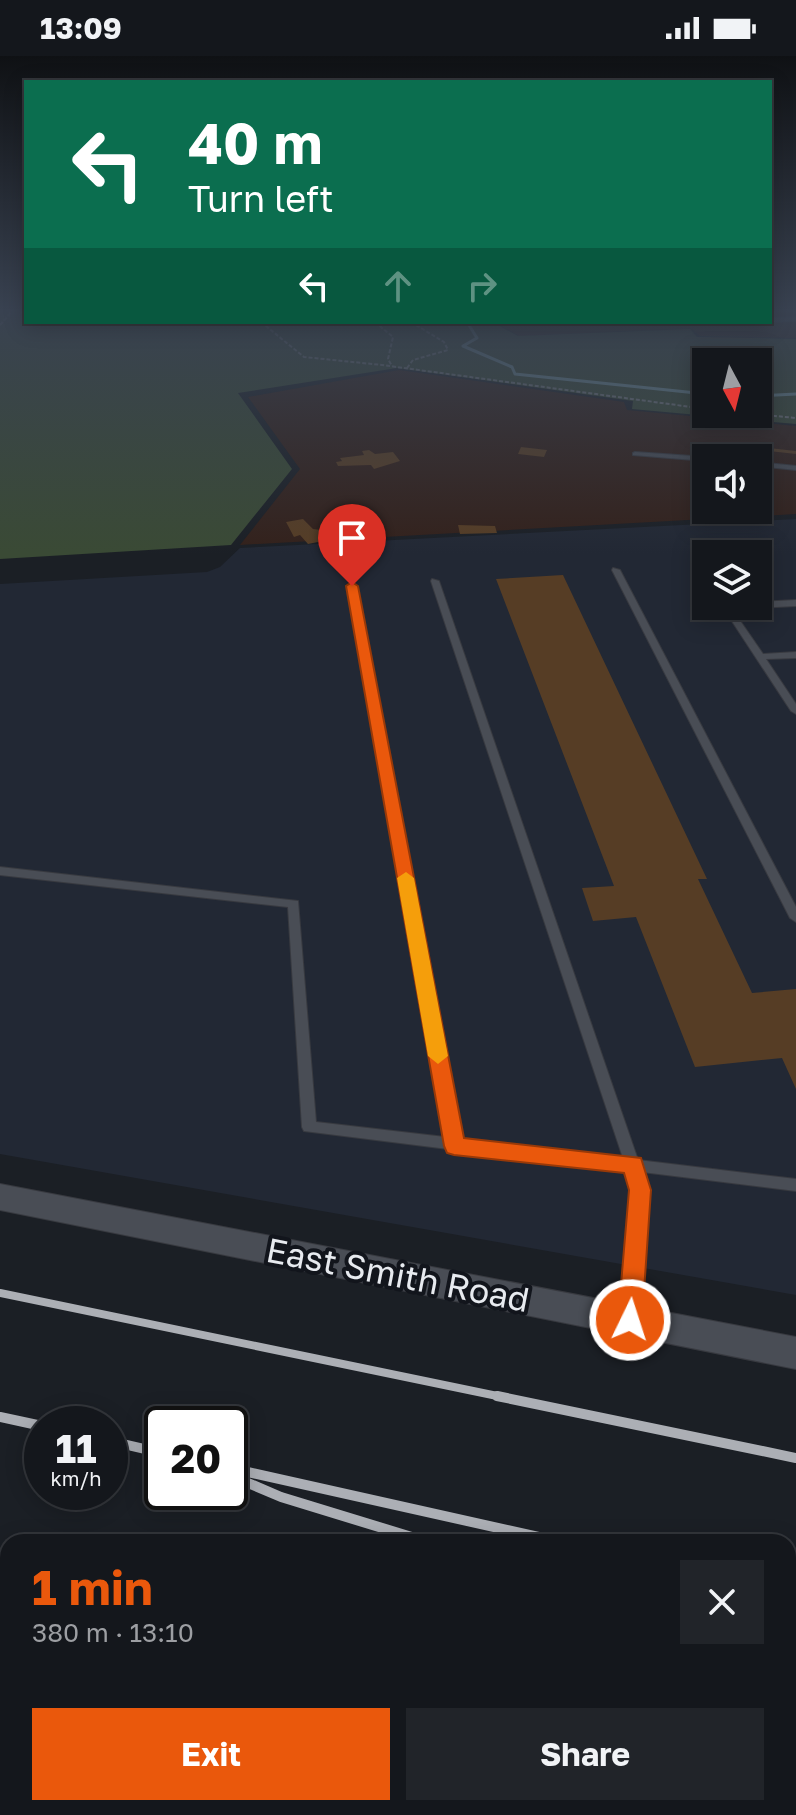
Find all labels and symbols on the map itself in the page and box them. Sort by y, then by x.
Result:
north arrow [692,348,772,428]
pin [318,504,386,586]
street label: East Smith Road [263,1229,533,1319]
position arrow [588,1278,672,1362]
speed limit sign: 20 [144,1406,248,1510]

